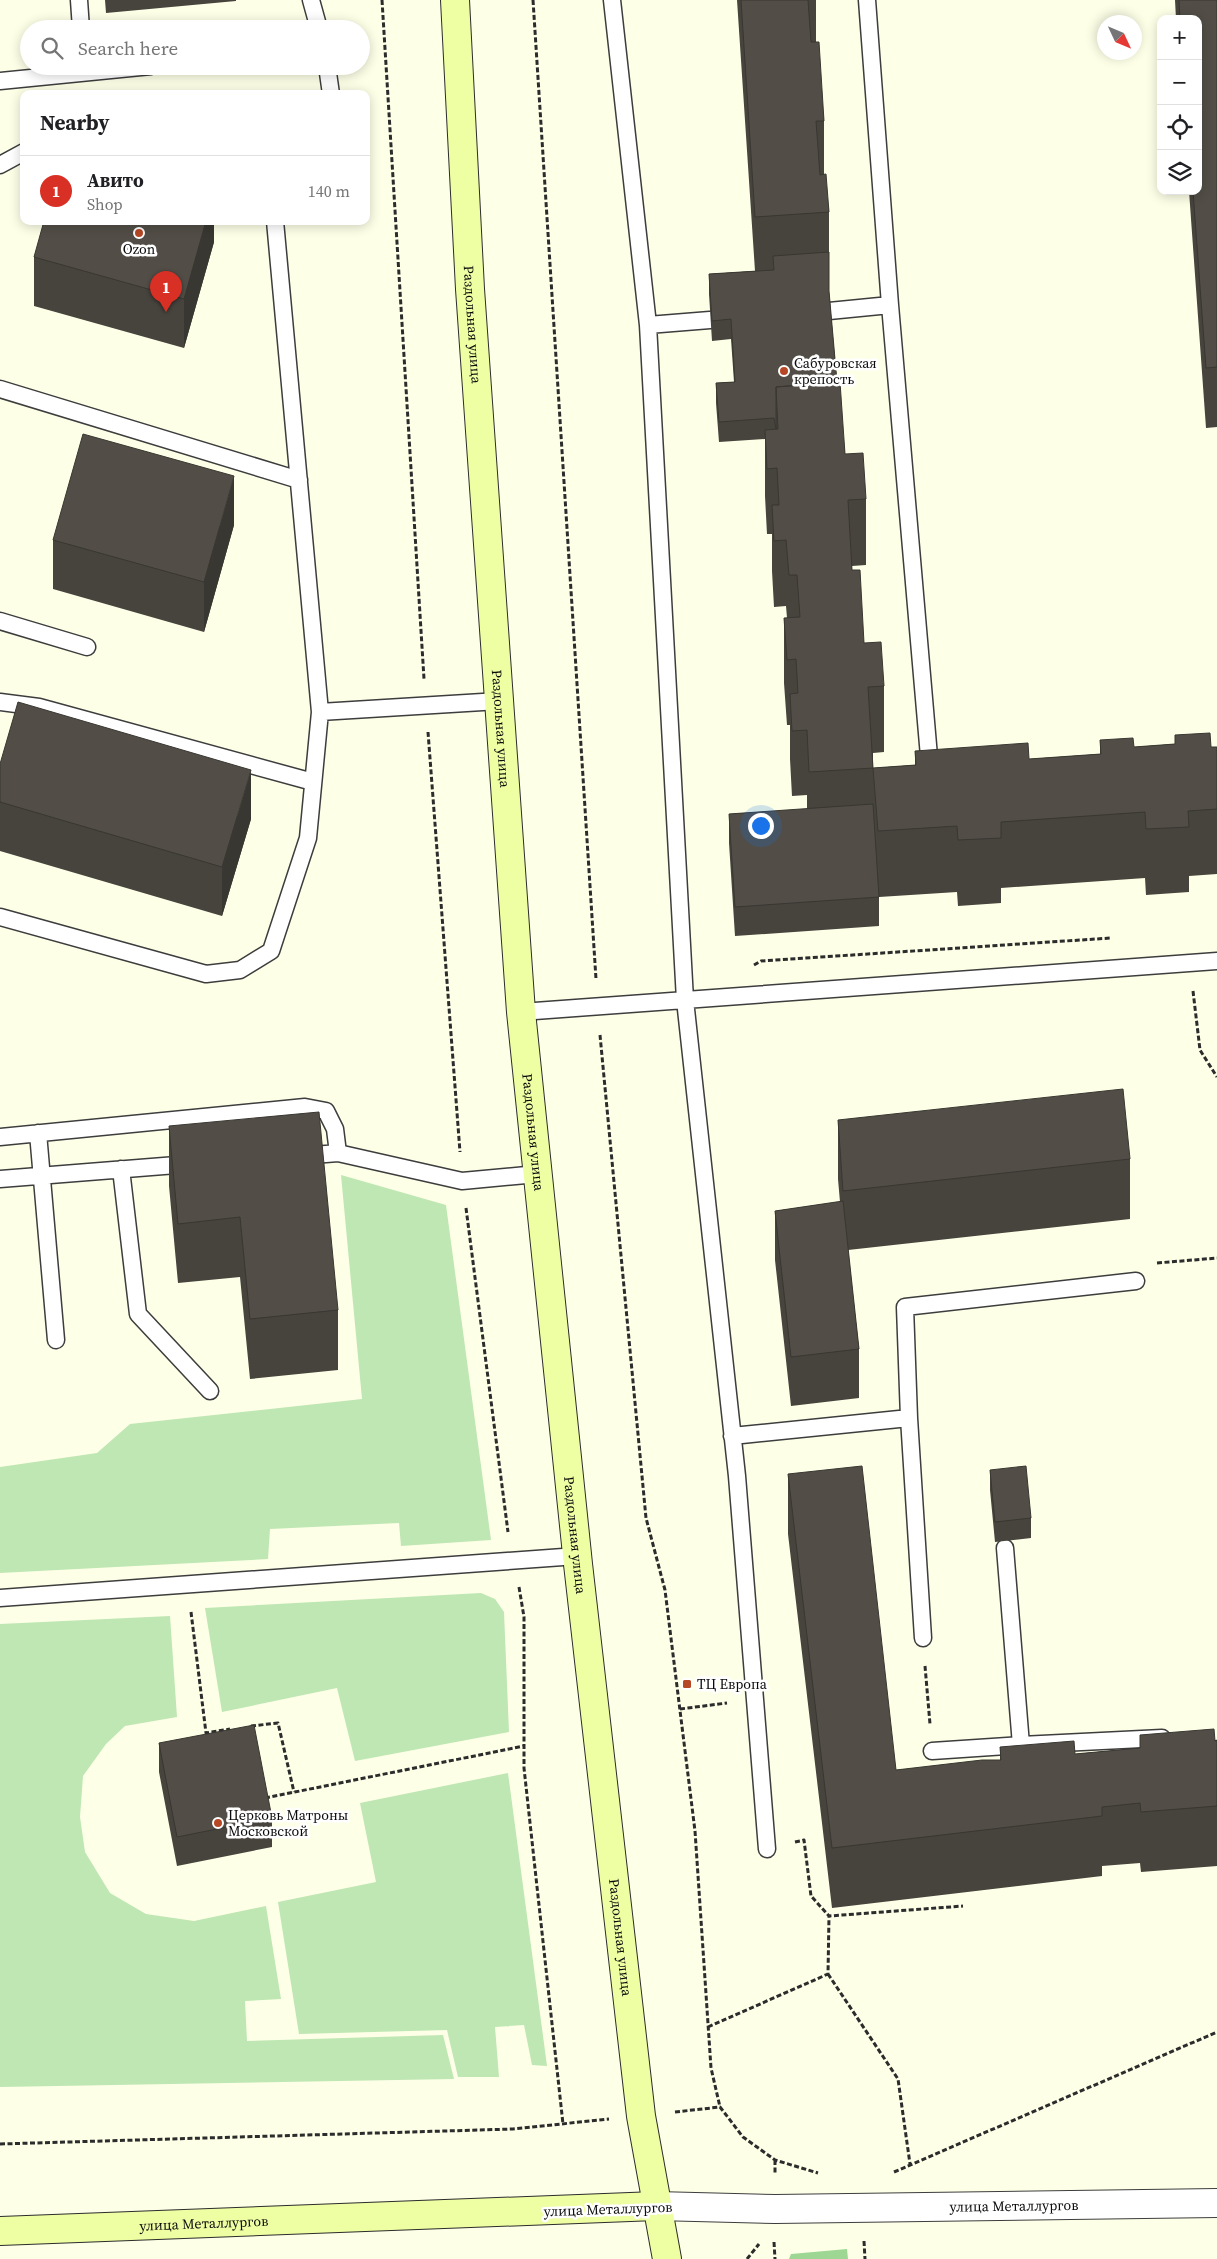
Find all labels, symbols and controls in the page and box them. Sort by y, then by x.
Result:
north arrow [1097,15,1142,60]
map controls [1157,15,1202,195]
button: + [1157,15,1202,60]
search box [20,20,370,75]
icon: search [38,34,66,62]
text: Search here [78,35,178,61]
button: − [1157,60,1202,105]
button: locate [1157,105,1202,150]
text: Nearby [40,108,110,137]
button: layers [1157,150,1202,195]
text: Авито [87,167,144,193]
text: 1 [52,180,60,202]
text: 140 m [308,180,350,202]
text: Shop [87,193,123,215]
marker: Ozon [133,227,145,239]
place label: Ozon [123,239,156,259]
street label: Раздольная улица [459,265,487,385]
pin: 1 [150,271,182,312]
place label: Сабуровская крепость [794,353,877,389]
marker: Сабуровская крепость [778,365,790,377]
street label: Раздольная улица [487,669,515,789]
your location [748,813,774,839]
street label: Раздольная улица [517,1072,550,1193]
street label: Раздольная улица [559,1475,591,1596]
place label: ТЦ Европа [697,1674,768,1694]
marker: ТЦ Европа [681,1678,693,1690]
place label: Церковь Матроны Московской [228,1805,348,1841]
marker: Церковь Матроны Московской [212,1817,224,1829]
street label: Раздольная улица [604,1878,637,1998]
street label: улица Металлургов [949,2195,1079,2217]
street label: улица Металлургов [543,2197,673,2221]
street label: улица Металлургов [139,2211,269,2236]

